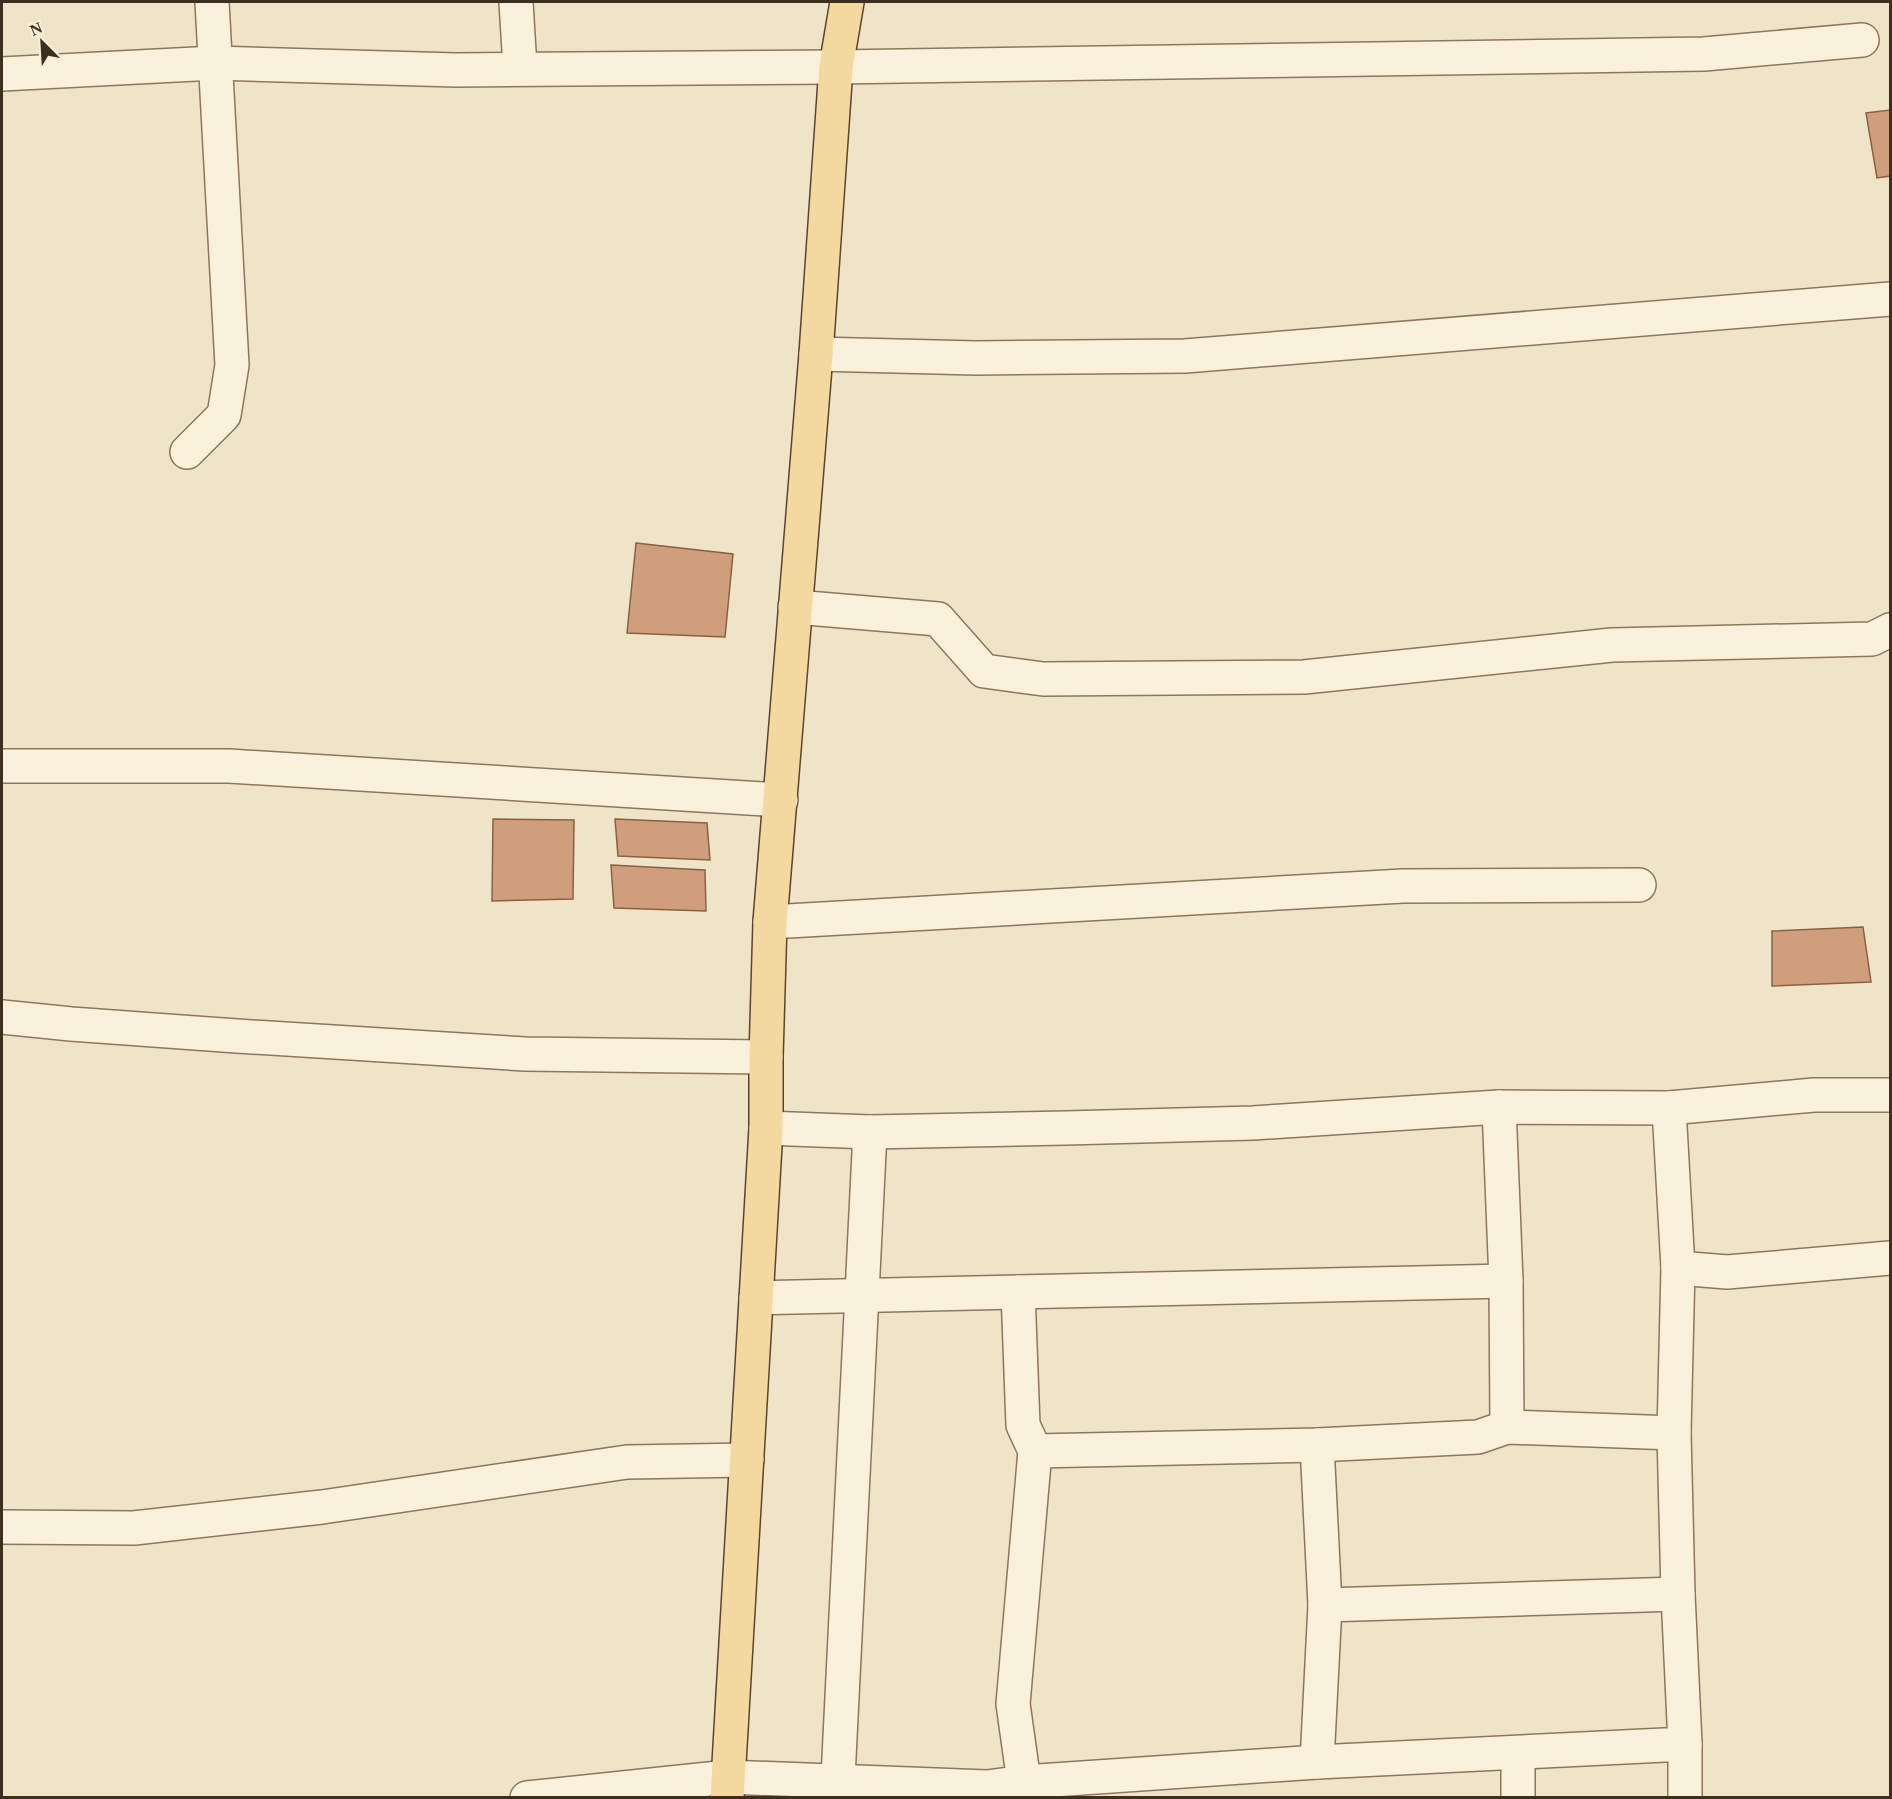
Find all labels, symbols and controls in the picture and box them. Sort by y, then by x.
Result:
north arrow [12,12,72,72]
text: N [27,18,45,39]

